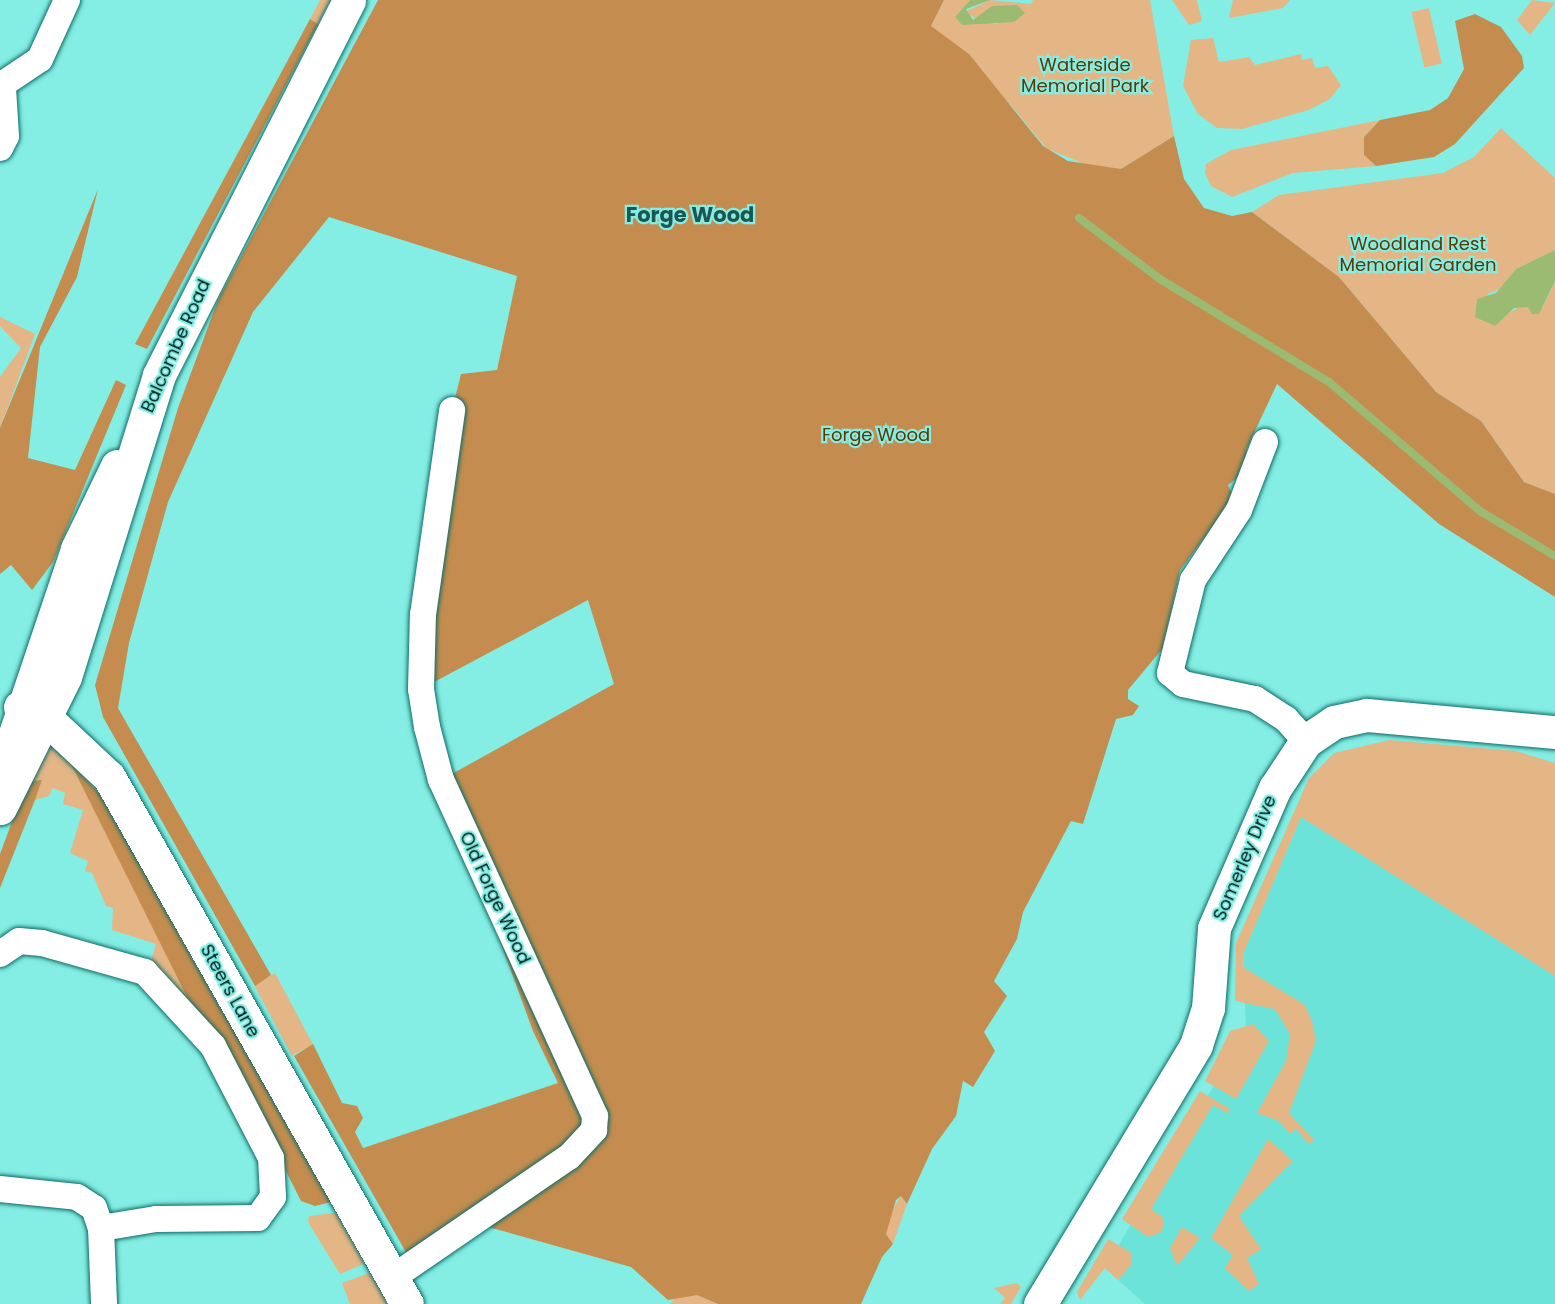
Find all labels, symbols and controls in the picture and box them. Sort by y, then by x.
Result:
park label: Waterside Memorial Park [1021,55,1149,98]
district label: Forge Wood [626,202,754,228]
park label: Woodland Rest Memorial Garden [1340,234,1496,276]
street label: Balcombe Road [137,276,215,416]
park label: Forge Wood [822,424,930,446]
street label: Somerley Drive [1209,792,1281,924]
street label: Old Forge Wood [455,828,535,968]
street label: Steers Lane [196,941,264,1041]

